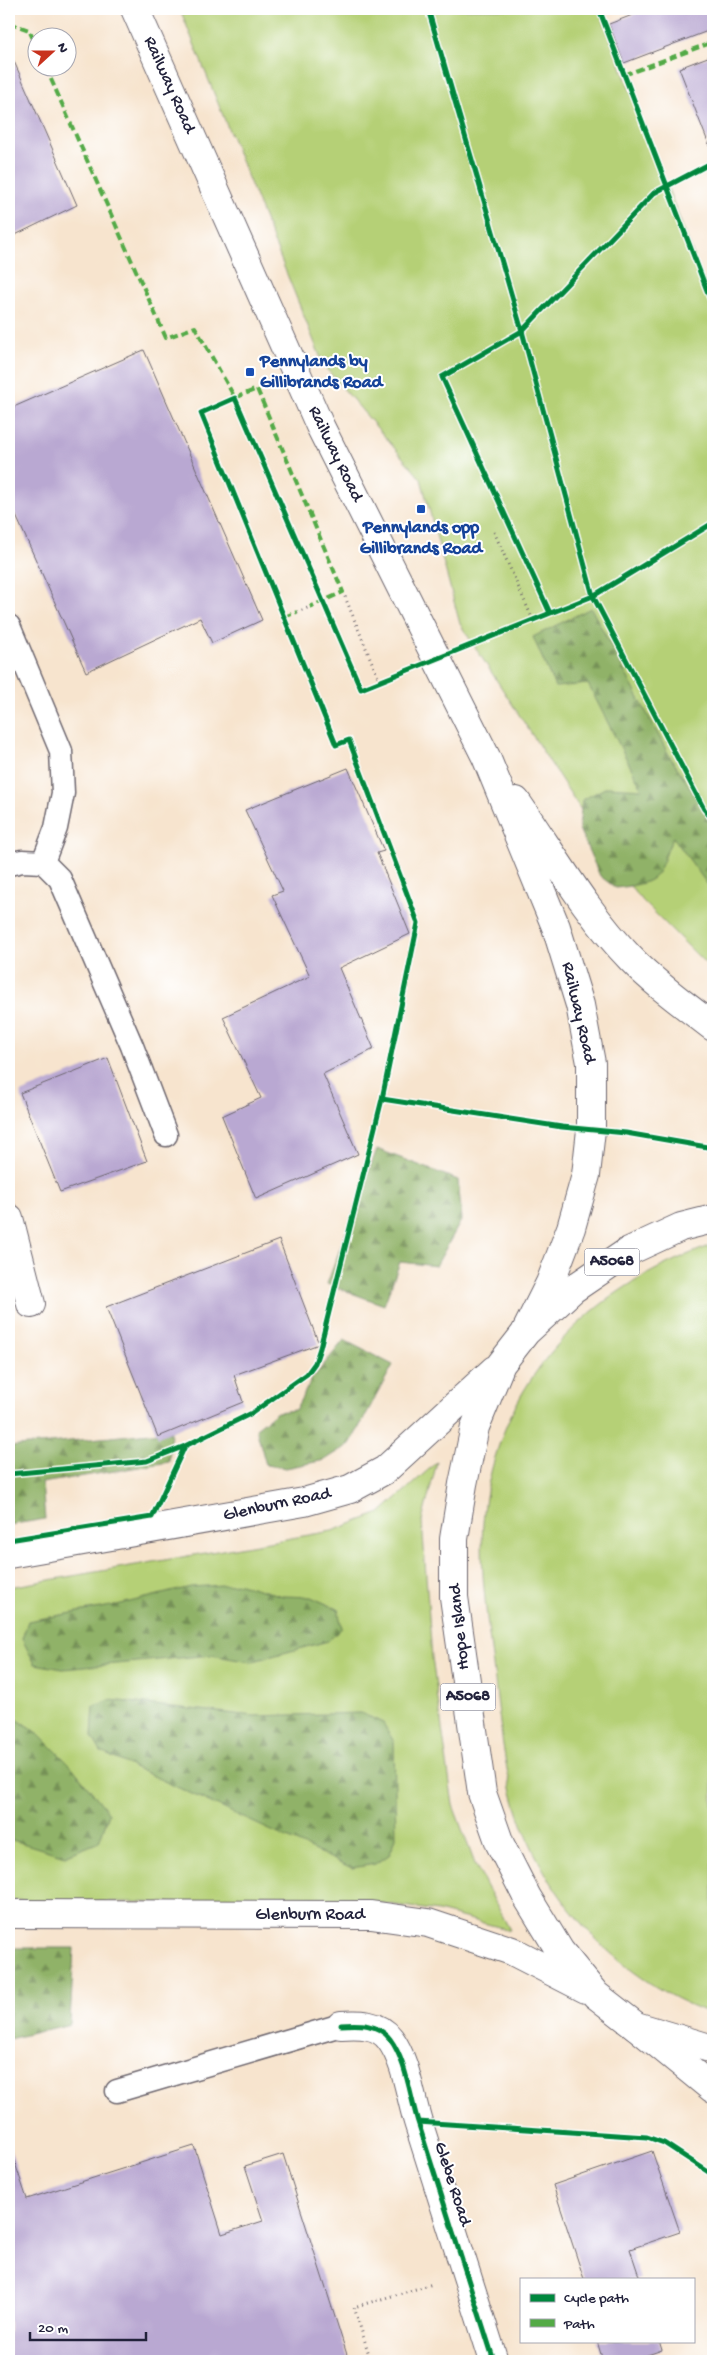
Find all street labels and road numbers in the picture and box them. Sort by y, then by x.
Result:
street label: Railway Road [138,33,200,138]
street label: Railway Road [303,403,368,506]
street label: Railway Road [556,960,600,1067]
road number: A5068 [584,1248,640,1276]
street label: Glenburn Road [221,1483,334,1527]
street label: Hope Island [445,1582,475,1671]
road number: A5068 [440,1684,496,1710]
street label: Glenburn Road [255,1905,366,1926]
street label: Glebe Road [429,2139,476,2230]

